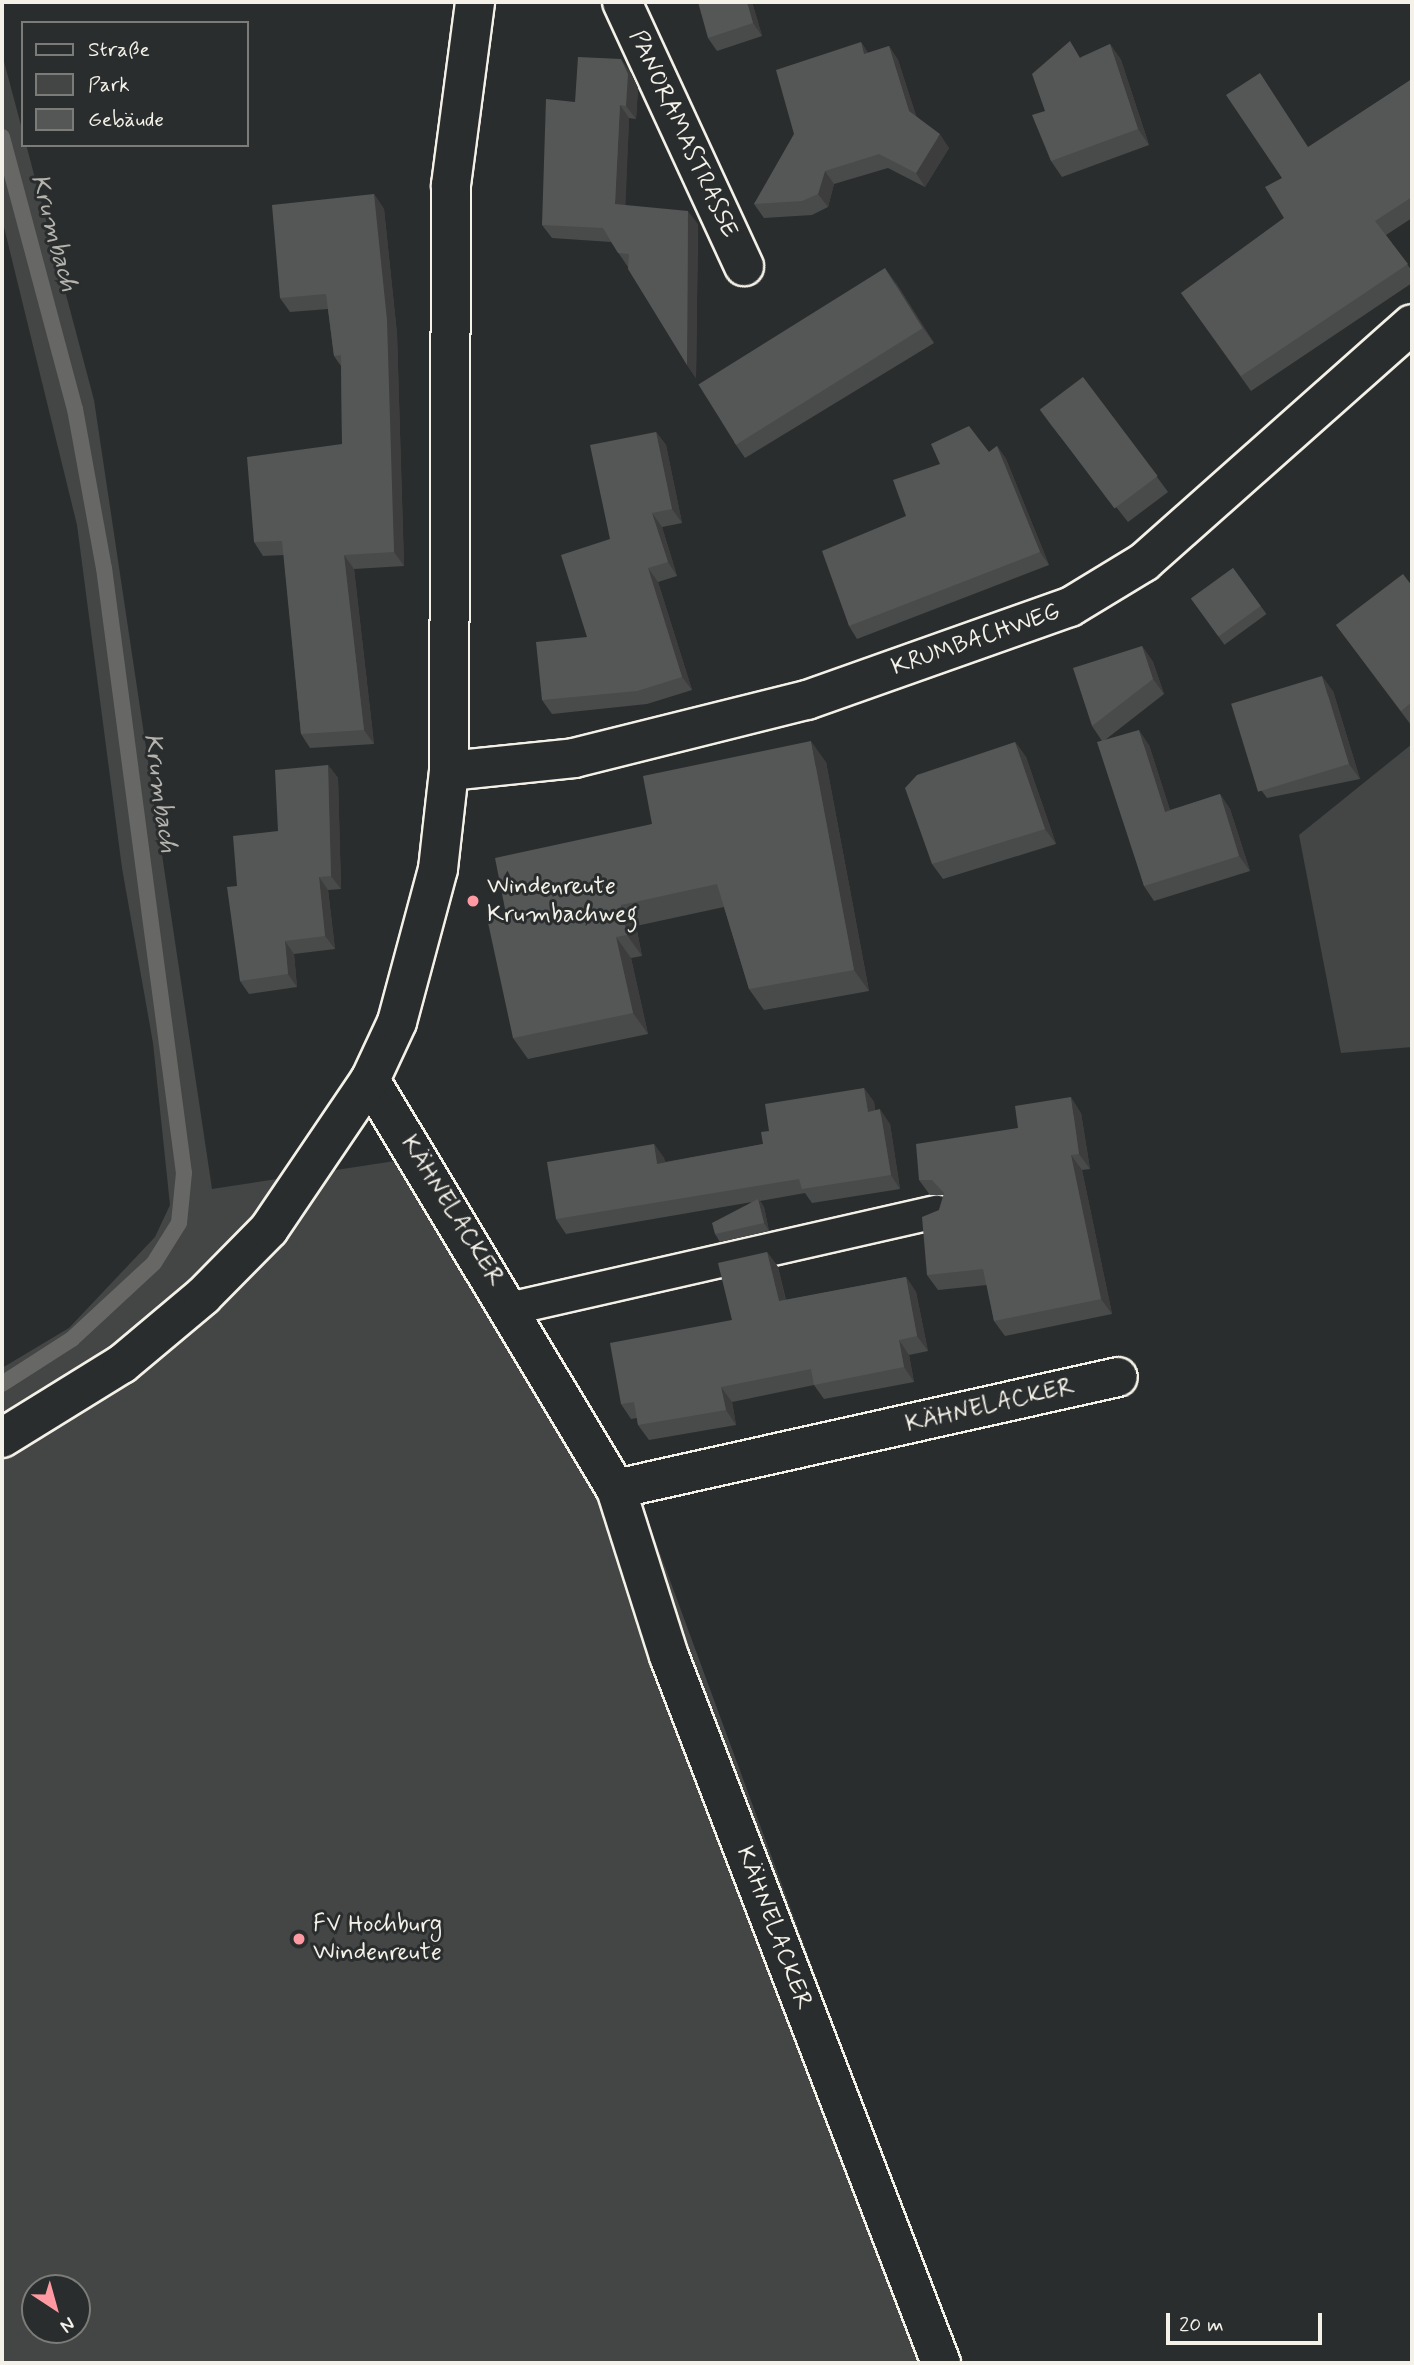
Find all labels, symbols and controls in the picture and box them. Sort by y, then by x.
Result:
legend [21,21,248,147]
street label: PANORAMASTRASSE [622,26,744,242]
text: Straße [88,36,150,64]
text: Park [88,71,130,99]
text: Gebäude [88,106,164,134]
water label: Krumbach [22,171,84,295]
street label: KRUMBACHWEG [888,598,1064,682]
water label: Krumbach [135,731,183,855]
place label: Windenreute Krumbachweg [487,873,638,929]
marker: Windenreute Krumbachweg [465,893,481,909]
street label: KÄHNELACKER [394,1130,510,1292]
street label: KÄHNELACKER [903,1373,1077,1439]
street label: KÄHNELACKER [730,1842,818,2014]
place label: FV Hochburg Windenreute [313,1911,442,1967]
marker: FV Hochburg Windenreute [291,1931,307,1947]
north arrow [21,2274,91,2344]
scale bar [1169,2298,1325,2342]
text: N [55,2311,80,2339]
text: 20 m [1179,2311,1224,2339]

